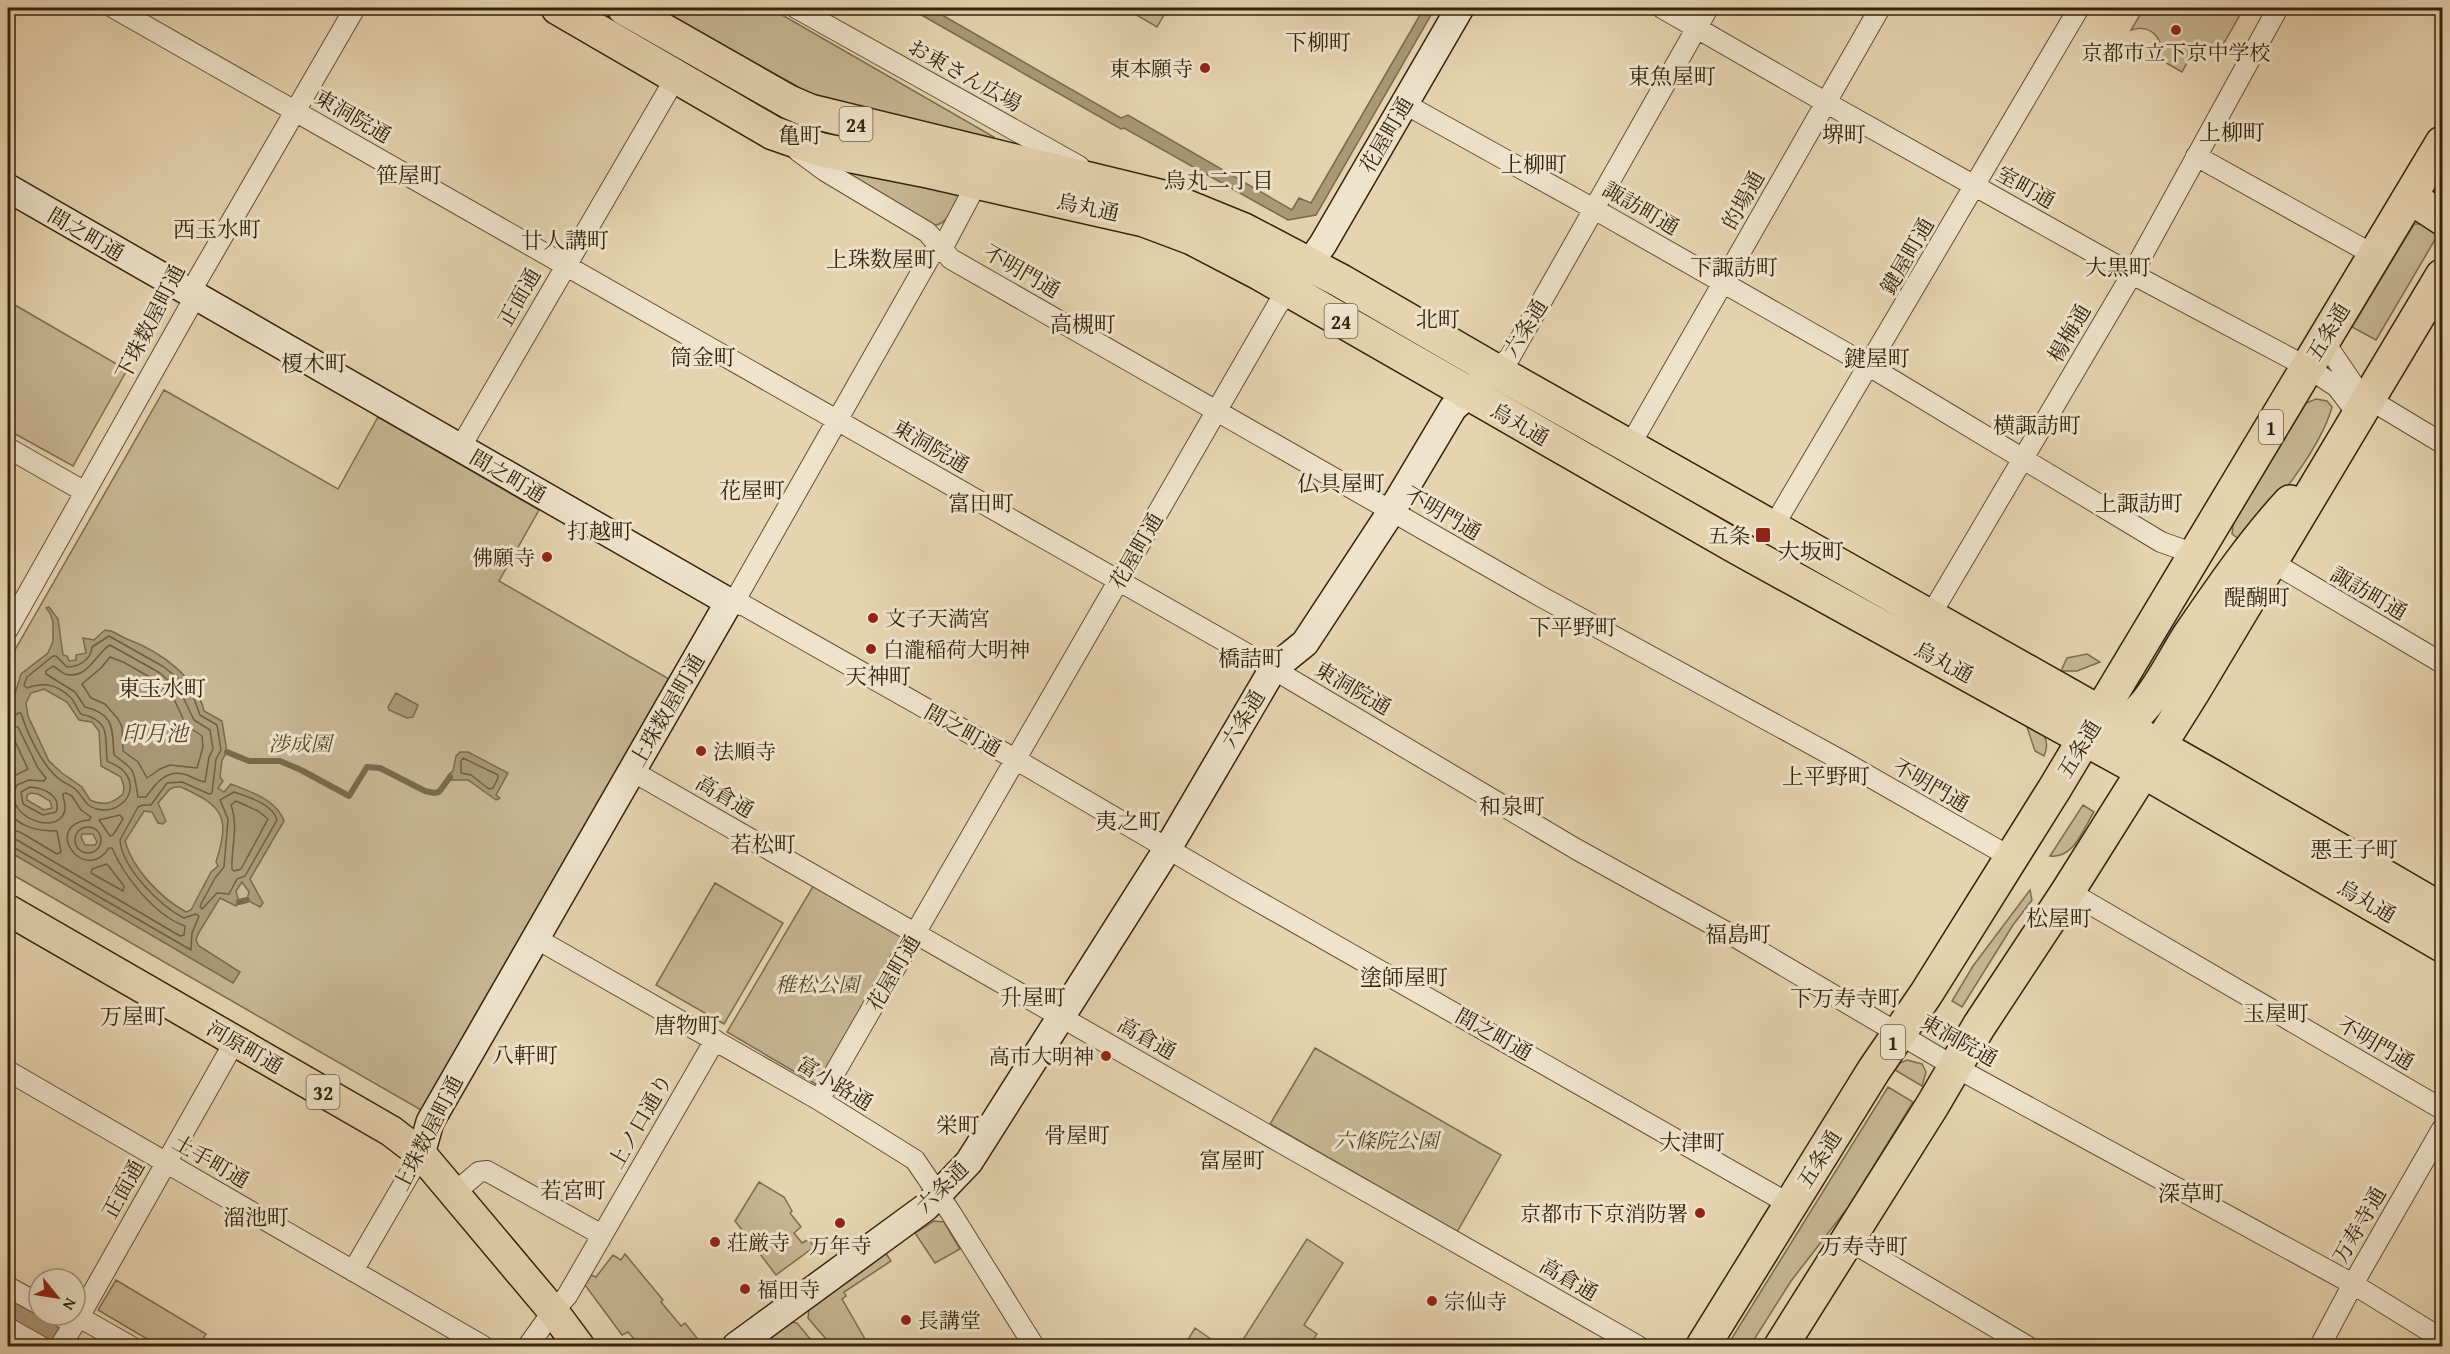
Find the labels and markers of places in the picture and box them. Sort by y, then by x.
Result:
marker: 京都市立下京中学校 [2169,23,2183,37]
place label: 京都市立下京中学校 [2082,37,2271,68]
place label: 東本願寺 [1109,53,1193,84]
marker: 東本願寺 [1198,61,1212,75]
place label: 五条 [1708,520,1750,551]
marker: 五条 [1754,526,1772,544]
place label: 佛願寺 [472,542,535,573]
marker: 佛願寺 [540,550,554,564]
place label: 文子天満宮 [885,603,990,634]
marker: 文子天満宮 [866,611,880,625]
place label: 白瀧稲荷大明神 [883,634,1030,665]
marker: 白瀧稲荷大明神 [864,642,878,656]
place label: 法順寺 [713,736,776,767]
marker: 法順寺 [694,744,708,758]
place label: 高市大明神 [989,1041,1094,1072]
marker: 高市大明神 [1099,1049,1113,1063]
place label: 京都市下京消防署 [1520,1198,1688,1229]
marker: 京都市下京消防署 [1693,1206,1707,1220]
marker: 万年寺 [833,1216,847,1230]
place label: 荘厳寺 [727,1227,790,1258]
place label: 万年寺 [809,1230,872,1261]
marker: 荘厳寺 [708,1235,722,1249]
place label: 福田寺 [757,1274,820,1305]
marker: 福田寺 [738,1282,752,1296]
place label: 宗仙寺 [1444,1286,1507,1317]
marker: 宗仙寺 [1425,1294,1439,1308]
place label: 長講堂 [918,1305,981,1336]
marker: 長講堂 [899,1313,913,1327]

